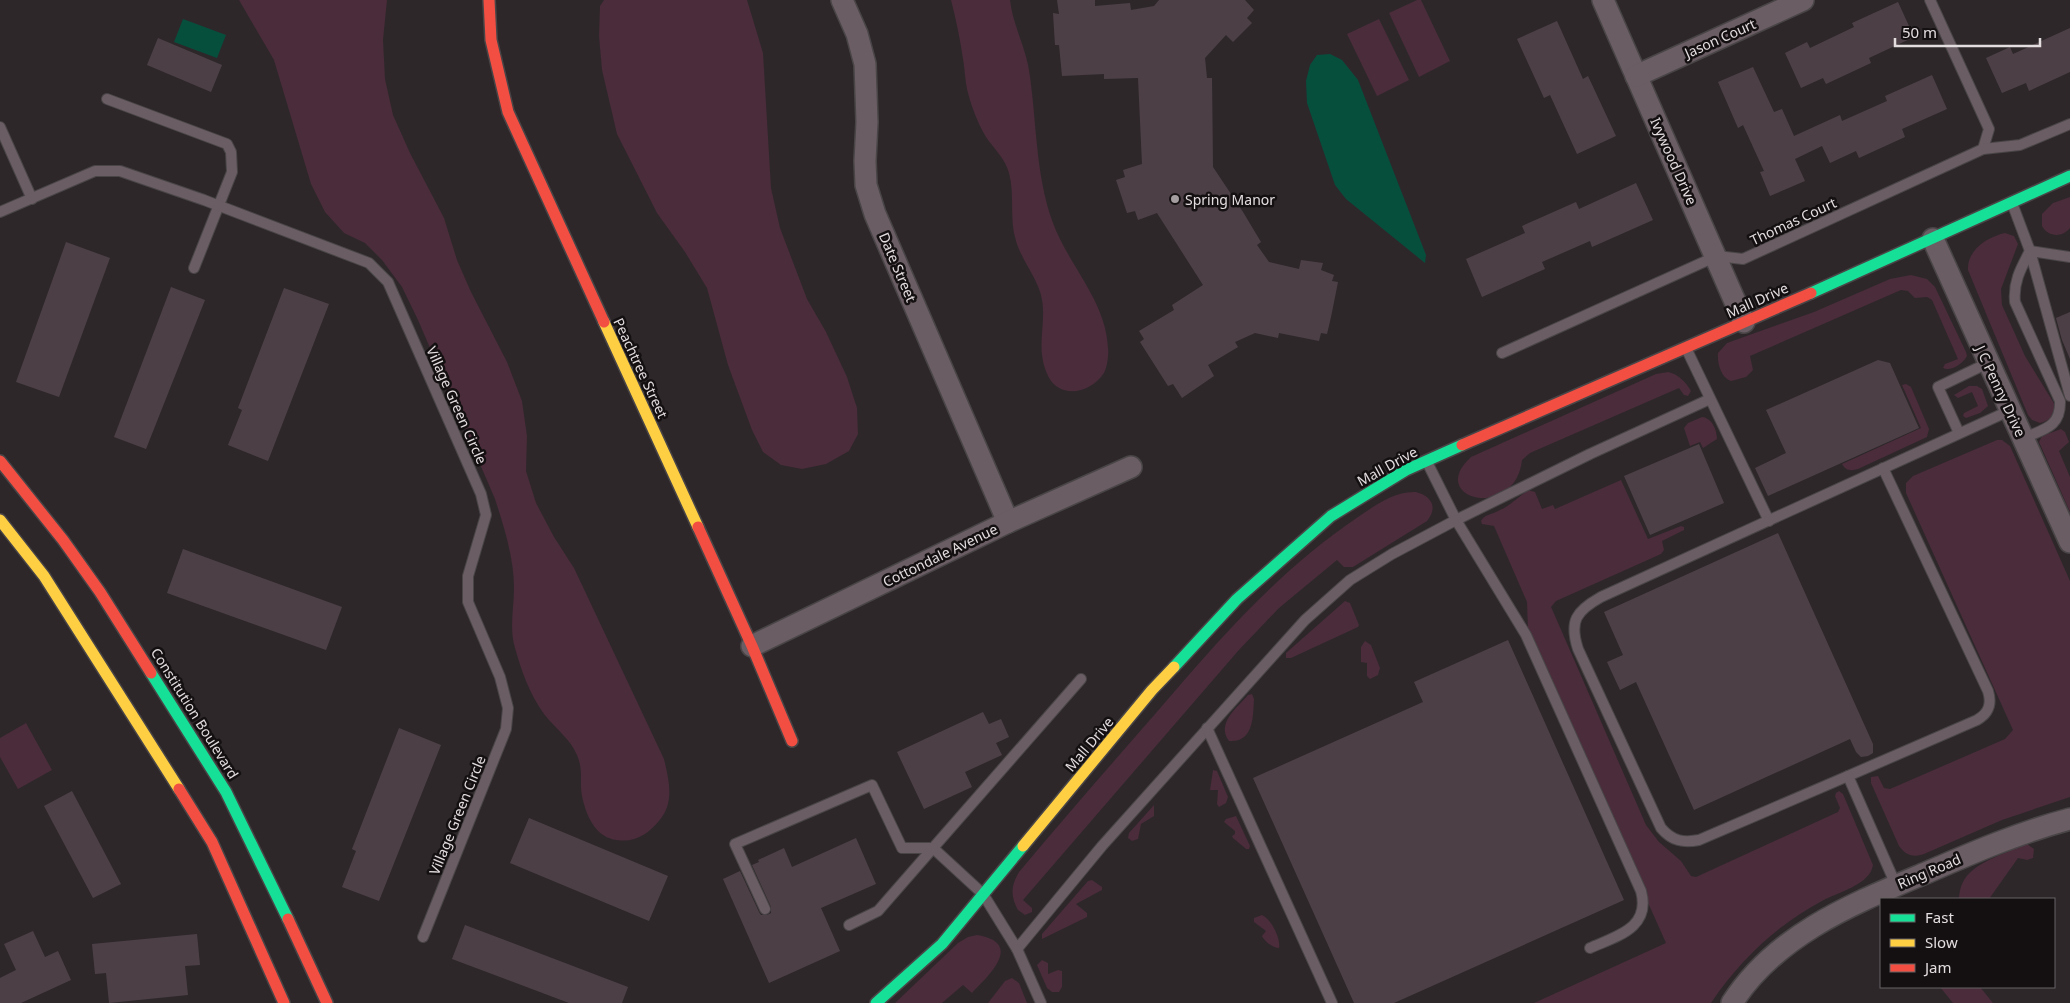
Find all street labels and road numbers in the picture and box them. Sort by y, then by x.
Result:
street label: Jason Court [1680,14,1759,63]
street label: Ivywood Drive [1646,114,1702,208]
street label: Thomas Court [1747,193,1839,249]
street label: Date Street [875,229,921,305]
street label: Mall Drive [1723,278,1791,322]
street label: Peachtree Street [609,315,673,421]
street label: J C Penny Drive [1971,340,2031,440]
street label: Village Green Circle [422,343,492,467]
street label: Mall Drive [1354,442,1421,490]
street label: Cottondale Avenue [880,519,1001,591]
street label: Constitution Boulevard [147,644,243,782]
street label: Mall Drive [1060,713,1118,775]
street label: Village Green Circle [424,752,490,878]
street label: Ring Road [1895,849,1963,893]

